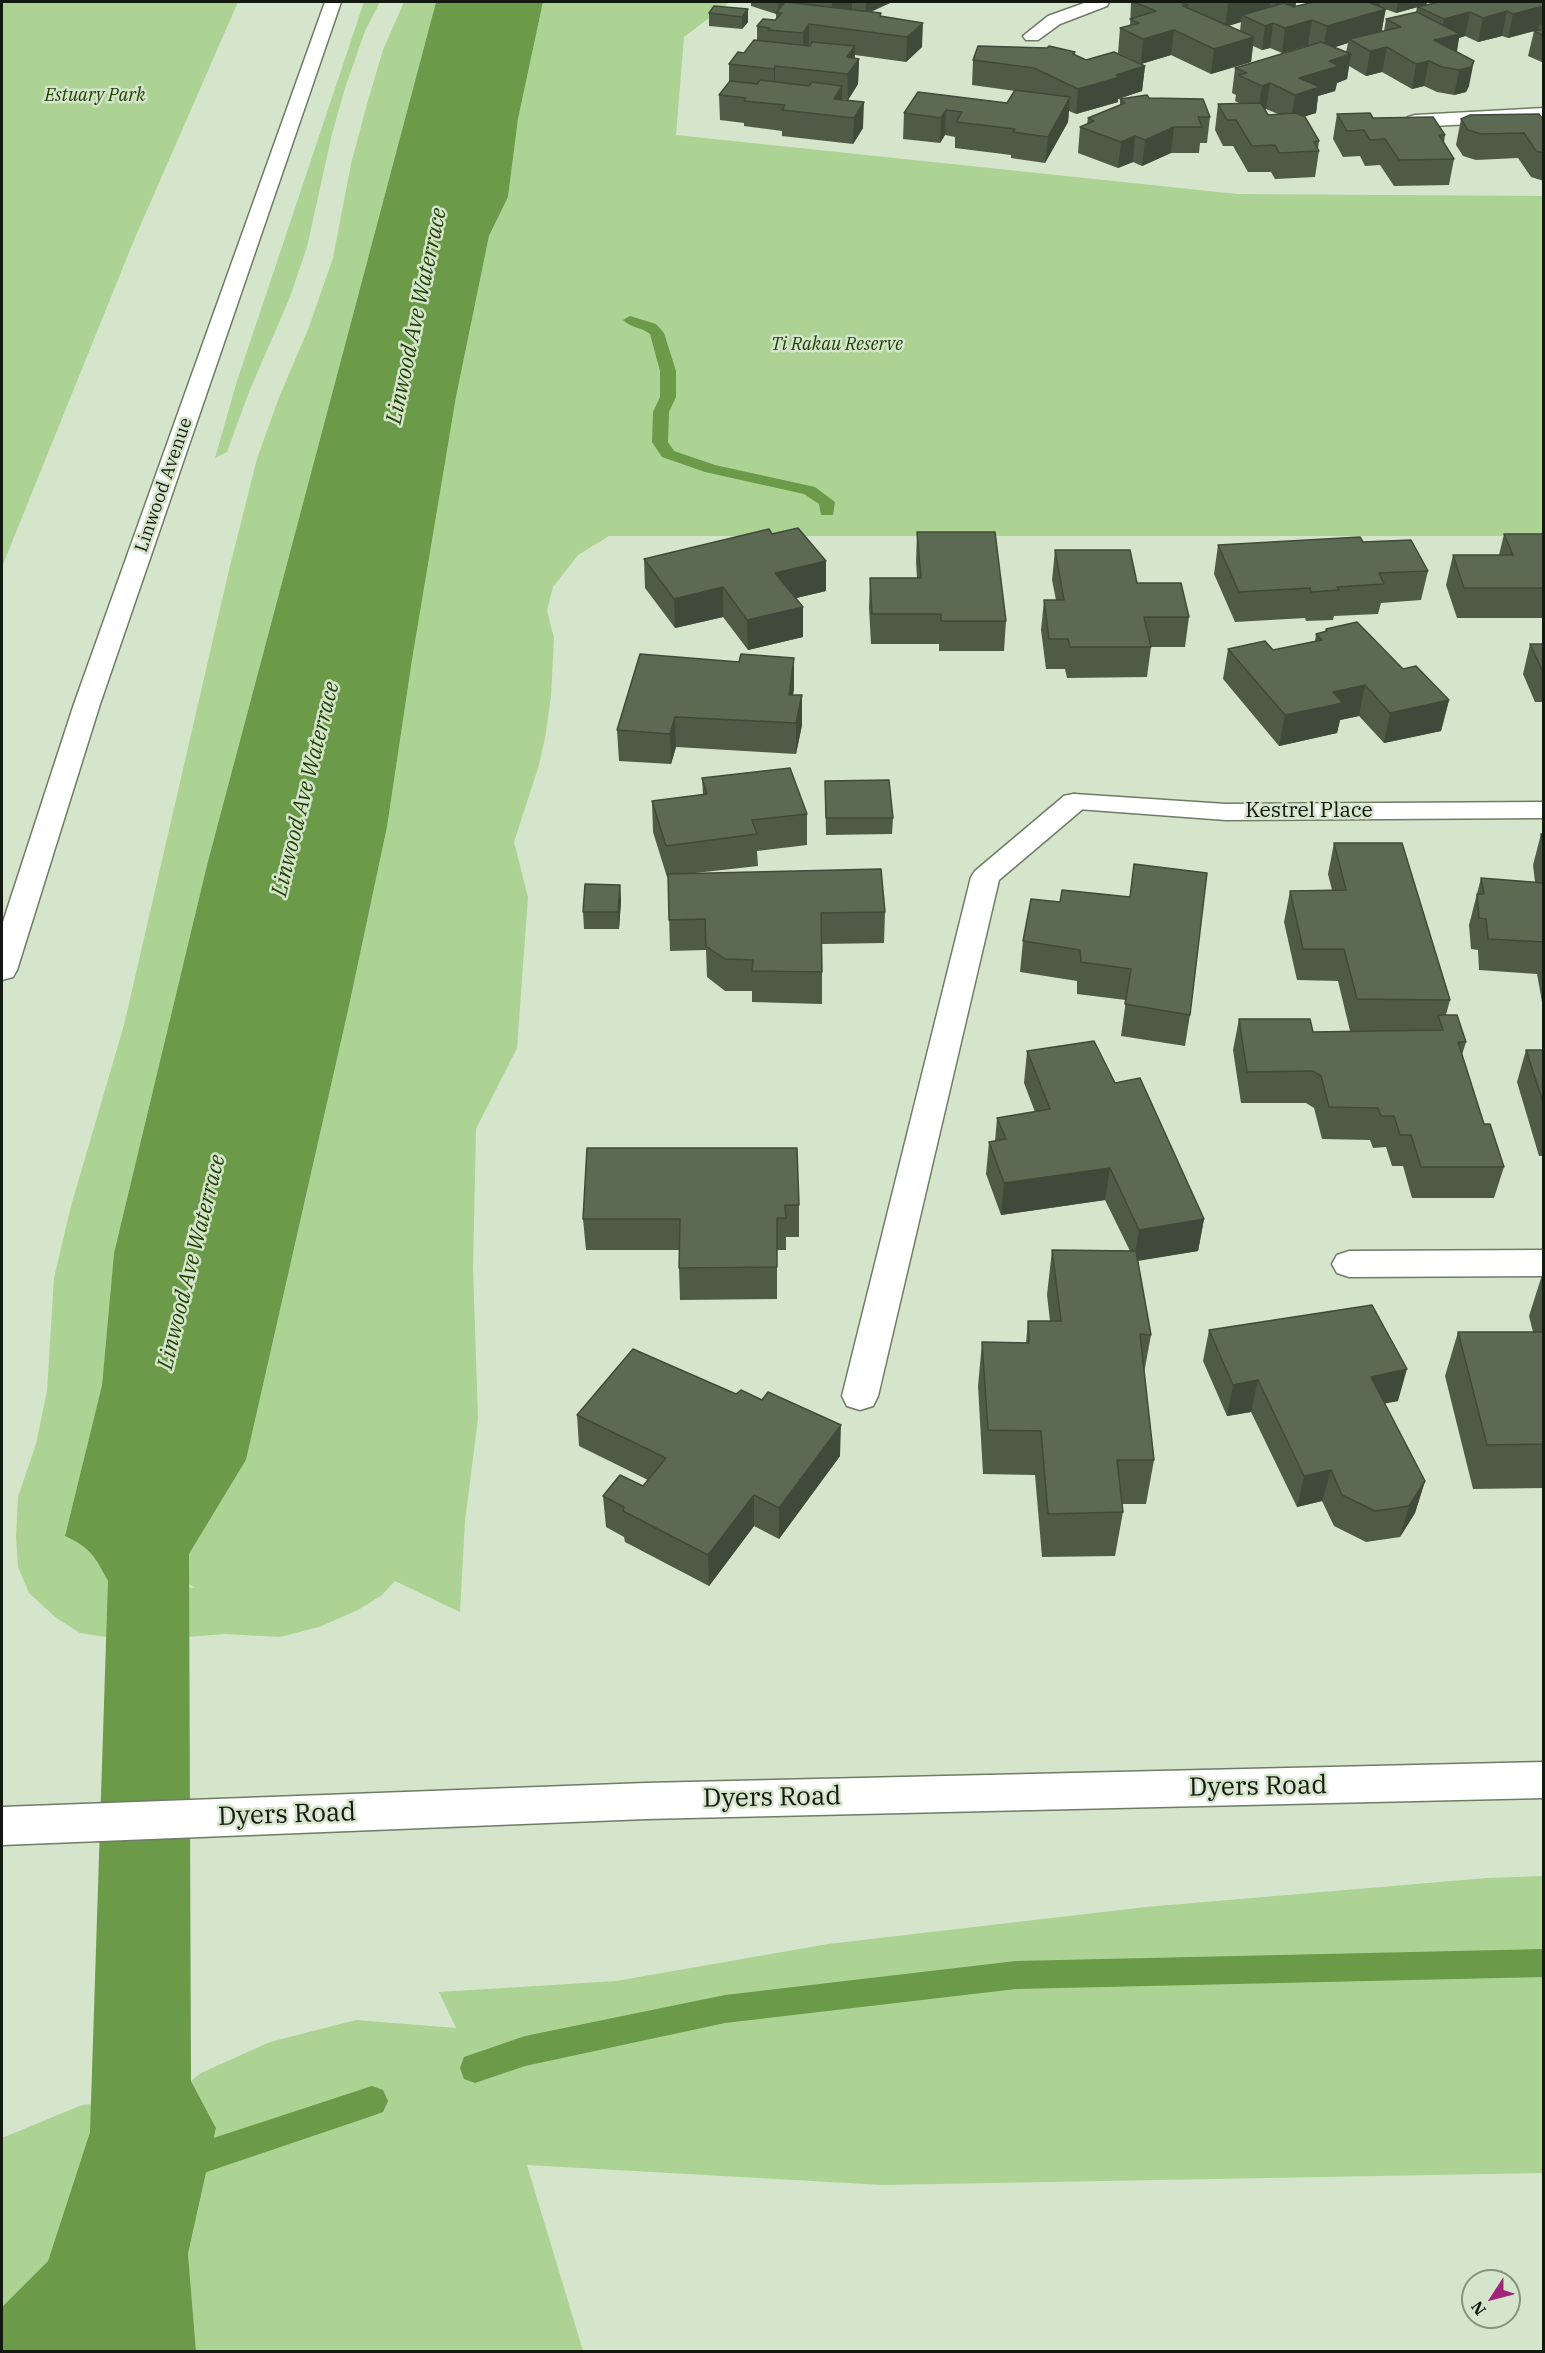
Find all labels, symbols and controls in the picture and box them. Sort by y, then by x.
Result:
park label: Estuary Park [44,85,146,107]
water label: Linwood Ave Waterrace [381,206,453,426]
park label: Ti Rakau Reserve [771,334,903,356]
street label: Linwood Avenue [131,415,197,555]
water label: Linwood Ave Waterrace [267,679,345,899]
street label: Kestrel Place [1245,798,1373,824]
water label: Linwood Ave Waterrace [153,1152,231,1372]
street label: Dyers Road [1189,1770,1327,1804]
street label: Dyers Road [703,1781,841,1815]
street label: Dyers Road [217,1797,357,1833]
north arrow [1461,2269,1521,2329]
text: N [1466,2297,1490,2319]

